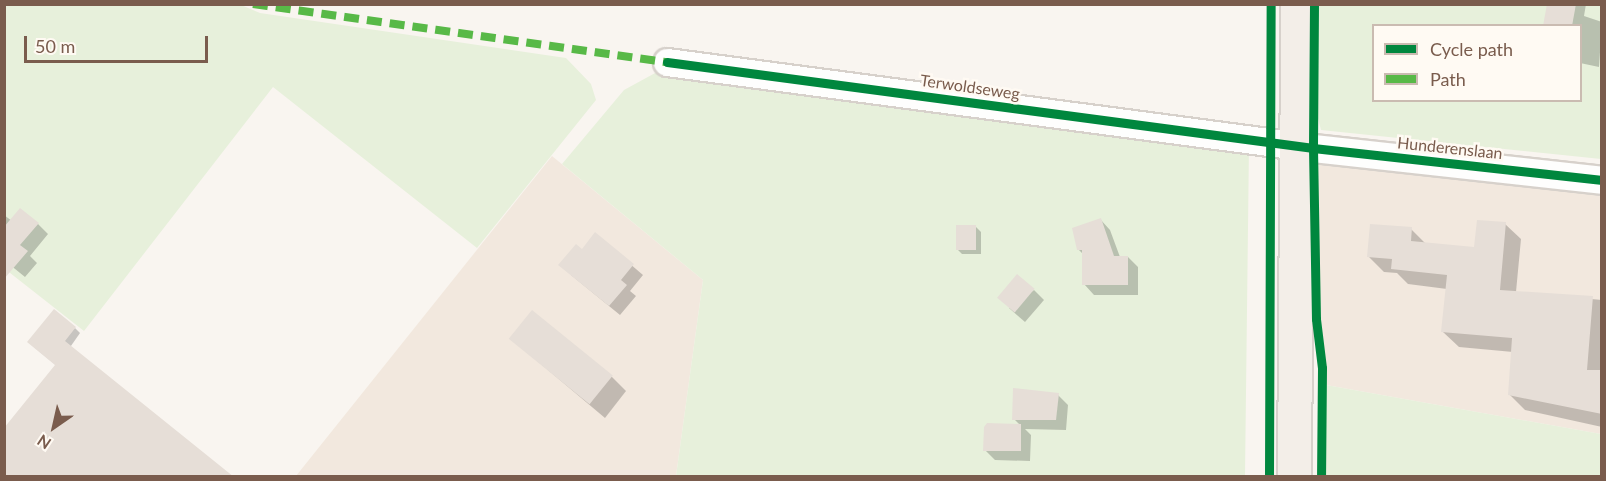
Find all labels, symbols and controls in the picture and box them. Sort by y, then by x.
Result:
scale bar [27,24,212,62]
legend [1372,24,1582,102]
text: 50 m [35,35,75,57]
text: Cycle path [1430,38,1513,60]
text: Path [1430,68,1466,90]
street label: Terwoldseweg [919,70,1021,104]
street label: Hunderenslaan [1396,133,1504,163]
north arrow [24,397,84,457]
text: N [33,431,54,454]

